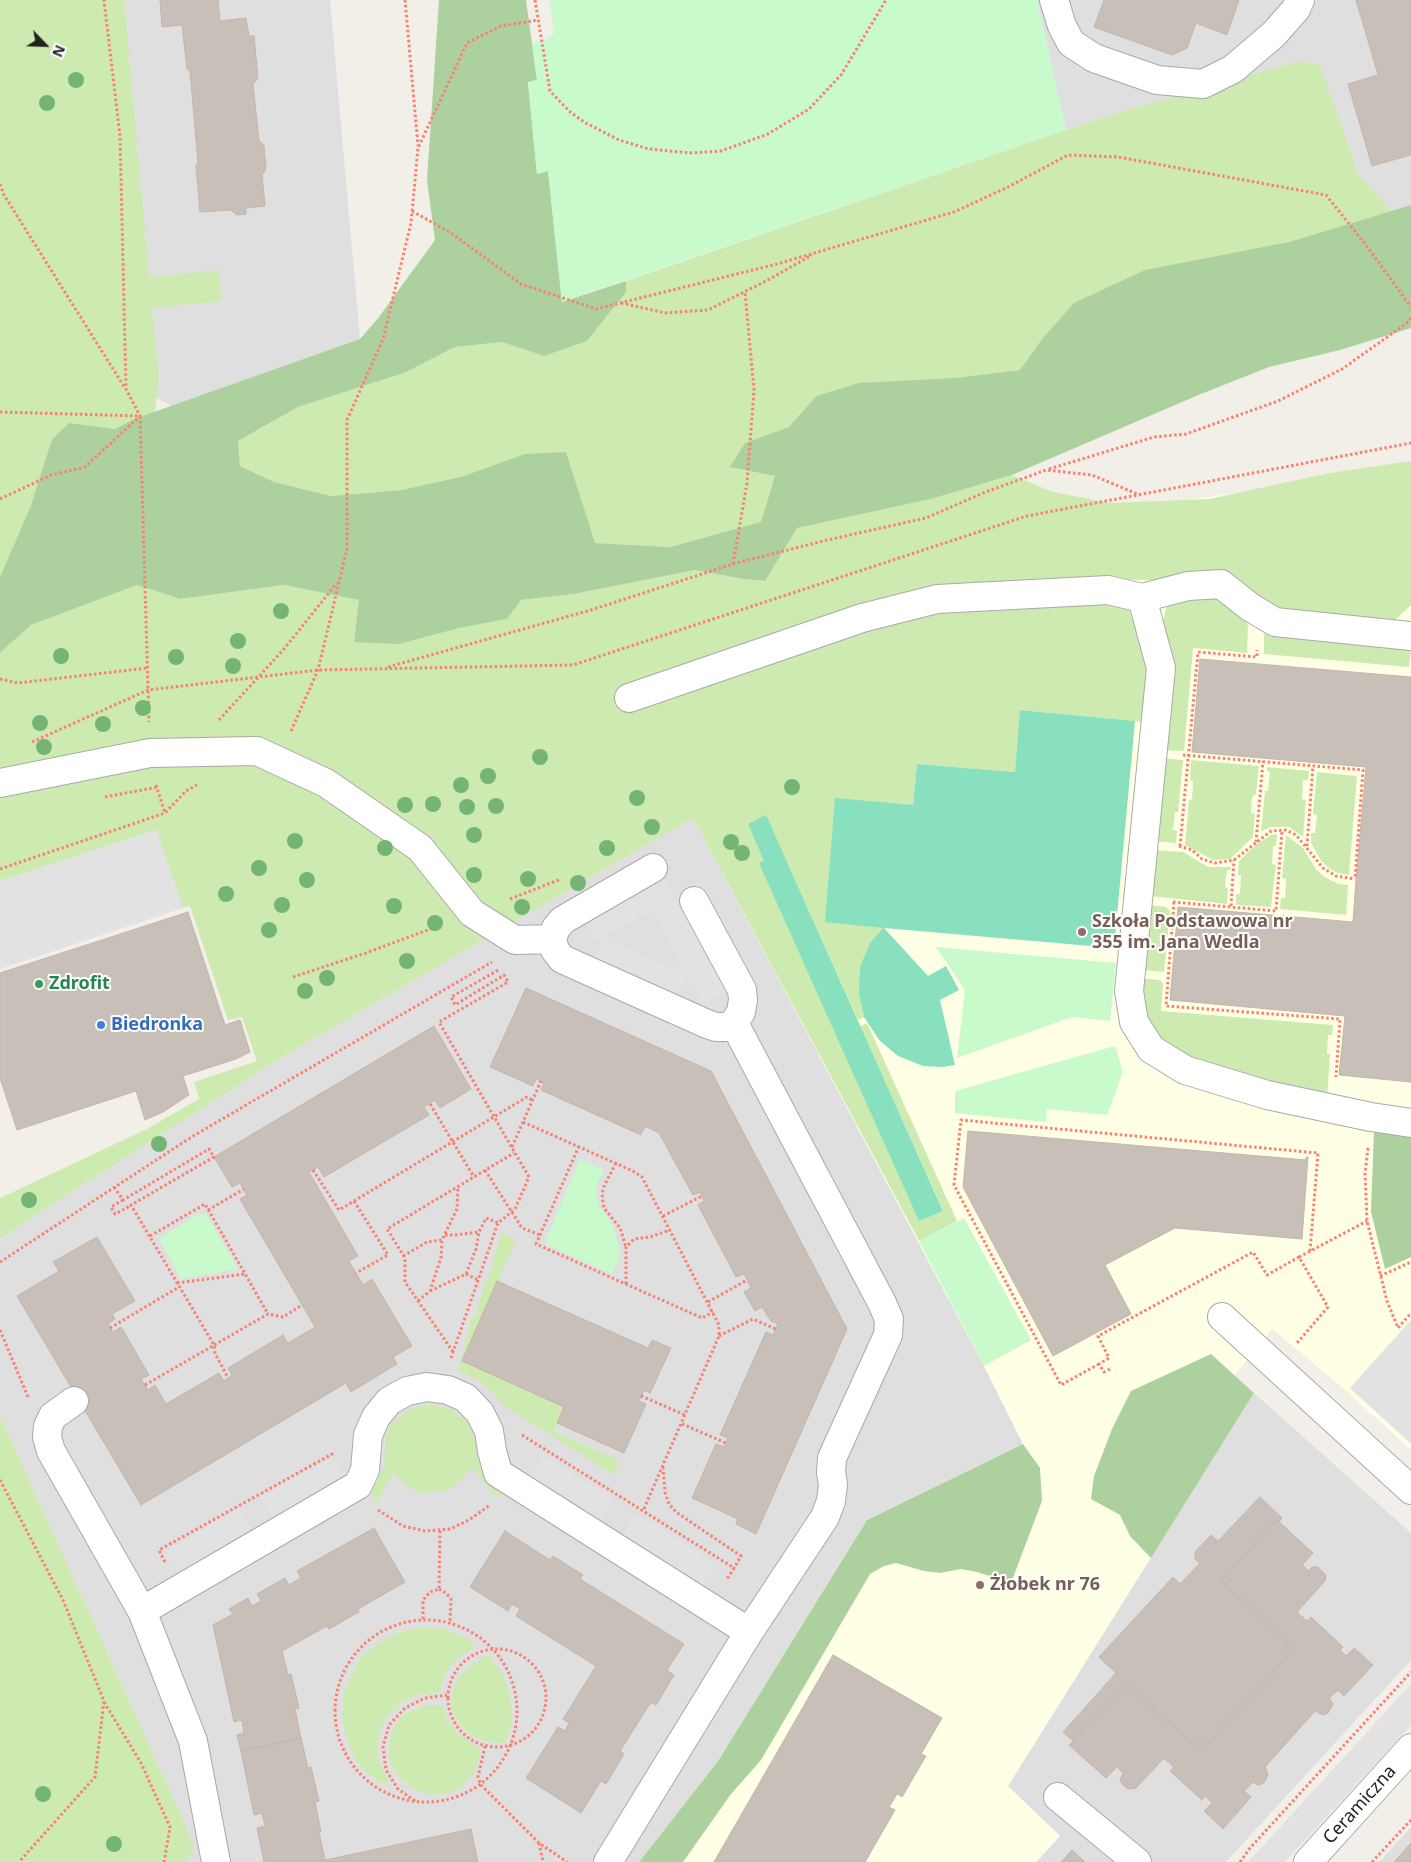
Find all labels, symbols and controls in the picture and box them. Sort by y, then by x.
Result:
north arrow [20,20,70,70]
text: N [48,42,70,60]
place label: Szkoła Podstawowa nr 355 im. Jana Wedla [1092,911,1293,954]
marker: Szkoła Podstawowa nr 355 im. Jana Wedla [1076,926,1088,938]
place label: Zdrofit [49,973,110,995]
marker: Zdrofit [33,978,45,990]
place label: Biedronka [111,1014,203,1036]
marker: Biedronka [95,1019,107,1031]
place label: Żłobek nr 76 [990,1574,1100,1596]
marker: Żłobek nr 76 [974,1579,986,1591]
street label: Ceramiczna [1319,1761,1401,1849]

